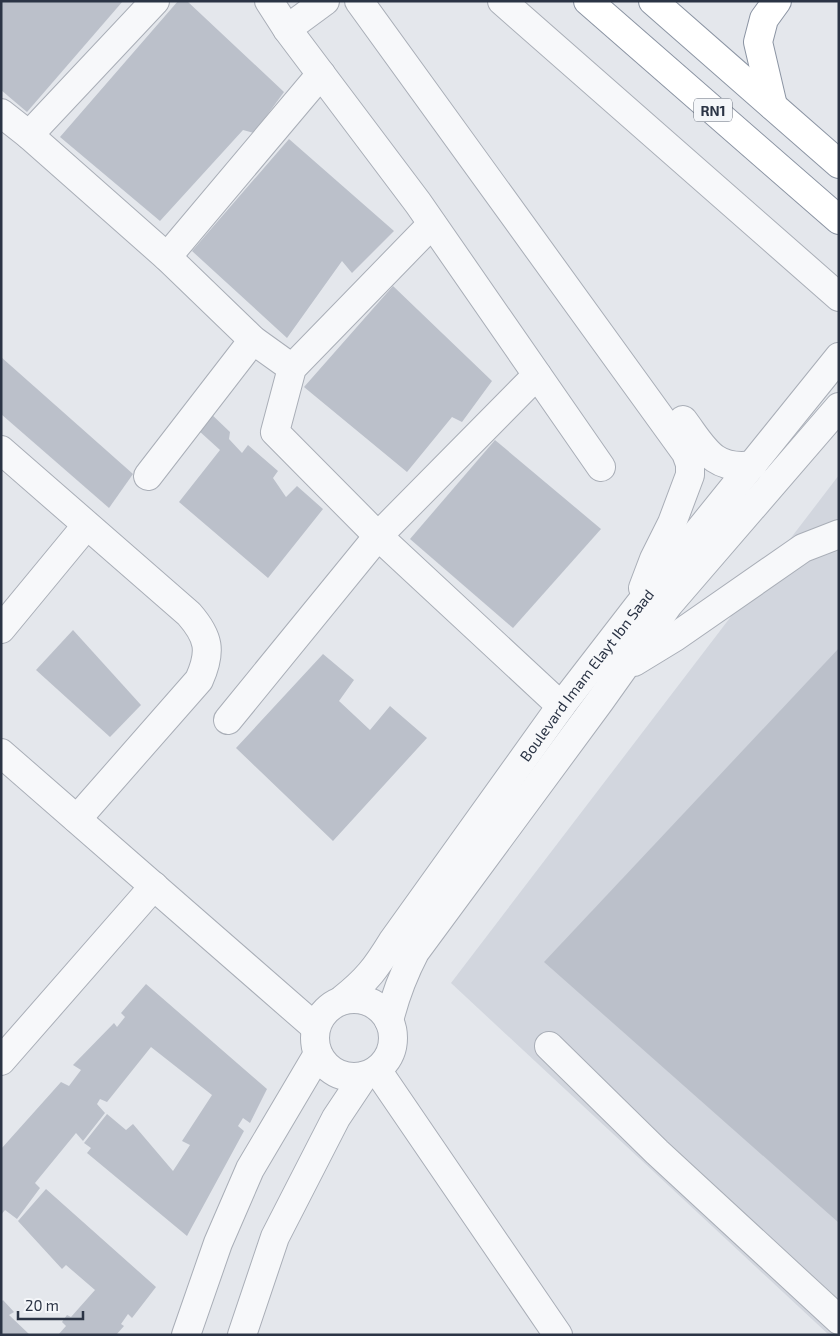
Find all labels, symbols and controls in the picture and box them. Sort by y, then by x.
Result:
road number: RN1 [694,98,732,122]
street label: Boulevard Imam Elayt Ibn Saad [516,585,657,764]
scale bar [18,1288,82,1320]
text: 20 m [25,1296,59,1314]

